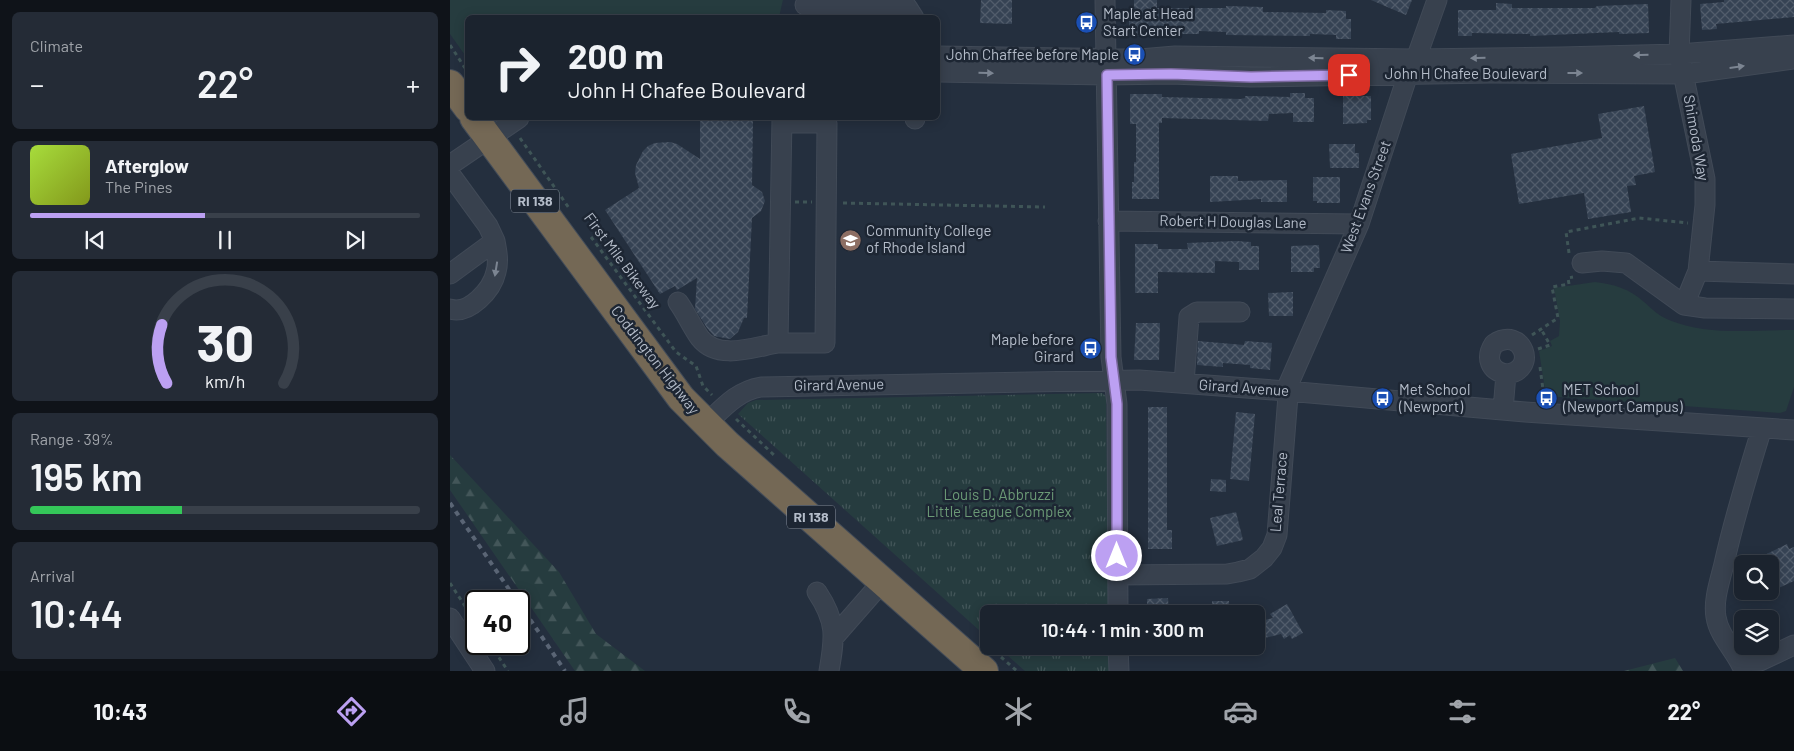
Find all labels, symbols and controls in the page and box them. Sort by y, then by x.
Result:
place label: Maple at Head Start Center [1103,4,1194,39]
bus stop icon: Maple at Head Start Center [1075,11,1099,35]
text: 200 m [568,34,664,76]
icon: right [485,35,550,100]
text: Climate [30,36,83,55]
bus stop icon: John Chaffee before Maple [1123,43,1147,67]
place label: John Chaffee before Maple [946,45,1119,63]
one-way arrow [1632,51,1648,59]
one-way arrow [1307,53,1323,61]
pin [1328,54,1370,96]
one-way arrow [1470,54,1486,62]
text: 22° [197,60,253,106]
icon: arrive [1335,61,1363,89]
one-way arrow [1730,63,1746,71]
street label: John H Chafee Boulevard [1385,64,1547,82]
text: − [30,67,44,101]
text: + [406,67,420,101]
one-way arrow [978,69,994,77]
one-way arrow [1568,69,1584,77]
text: John H Chafee Boulevard [568,76,806,102]
street label: Shimoda Way [1681,93,1713,182]
street label: West Evans Street [1336,138,1394,256]
text: Afterglow [105,154,189,177]
text: The Pines [105,177,173,196]
road number: RI 138 [511,190,559,212]
street label: First Mile Bikeway [581,209,665,312]
street label: Robert H Douglas Lane [1159,211,1307,231]
place label: Community College of Rhode Island [866,221,992,256]
icon: previous [81,226,109,254]
icon: pause [211,226,239,254]
icon: next [341,226,369,254]
school or university icon: Community College of Rhode Island [838,228,862,252]
one-way arrow [492,261,500,277]
street label: Coddington Highway [608,302,704,417]
text: 30 [196,310,254,372]
place label: Maple before Girard [991,330,1074,365]
bus stop icon: Maple before Girard [1078,337,1102,361]
text: km/h [205,370,245,392]
street label: Girard Avenue [794,374,884,394]
street label: Girard Avenue [1198,375,1290,399]
place label: Met School (Newport) [1398,380,1470,415]
place label: MET School (Newport Campus) [1562,380,1683,415]
bus stop icon: Met School (Newport) [1371,387,1395,411]
bus stop icon: MET School (Newport Campus) [1535,387,1559,411]
text: Range · 39% [30,429,114,448]
street label: Leal Terrace [1266,451,1290,533]
text: 195 km [30,453,143,499]
park label: Louis D. Abbruzzi Little League Complex [926,485,1072,520]
road number: RI 138 [787,506,835,528]
position arrow [1090,529,1142,581]
map controls [1734,555,1779,655]
button: search [1734,555,1779,600]
text: Arrival [30,566,75,585]
text: 10:44 [30,590,123,636]
speed limit sign: 40 [465,590,530,655]
button: layers [1734,610,1779,655]
text: 10:44 · 1 min · 300 m [1041,618,1204,641]
icon: directions [334,694,369,729]
icon: music [557,694,592,729]
icon: phone [779,694,814,729]
icon: climate [1001,694,1036,729]
icon: car [1223,694,1258,729]
icon: filters [1445,694,1480,729]
text: 10:43 [94,698,147,724]
text: 22° [1667,698,1700,724]

